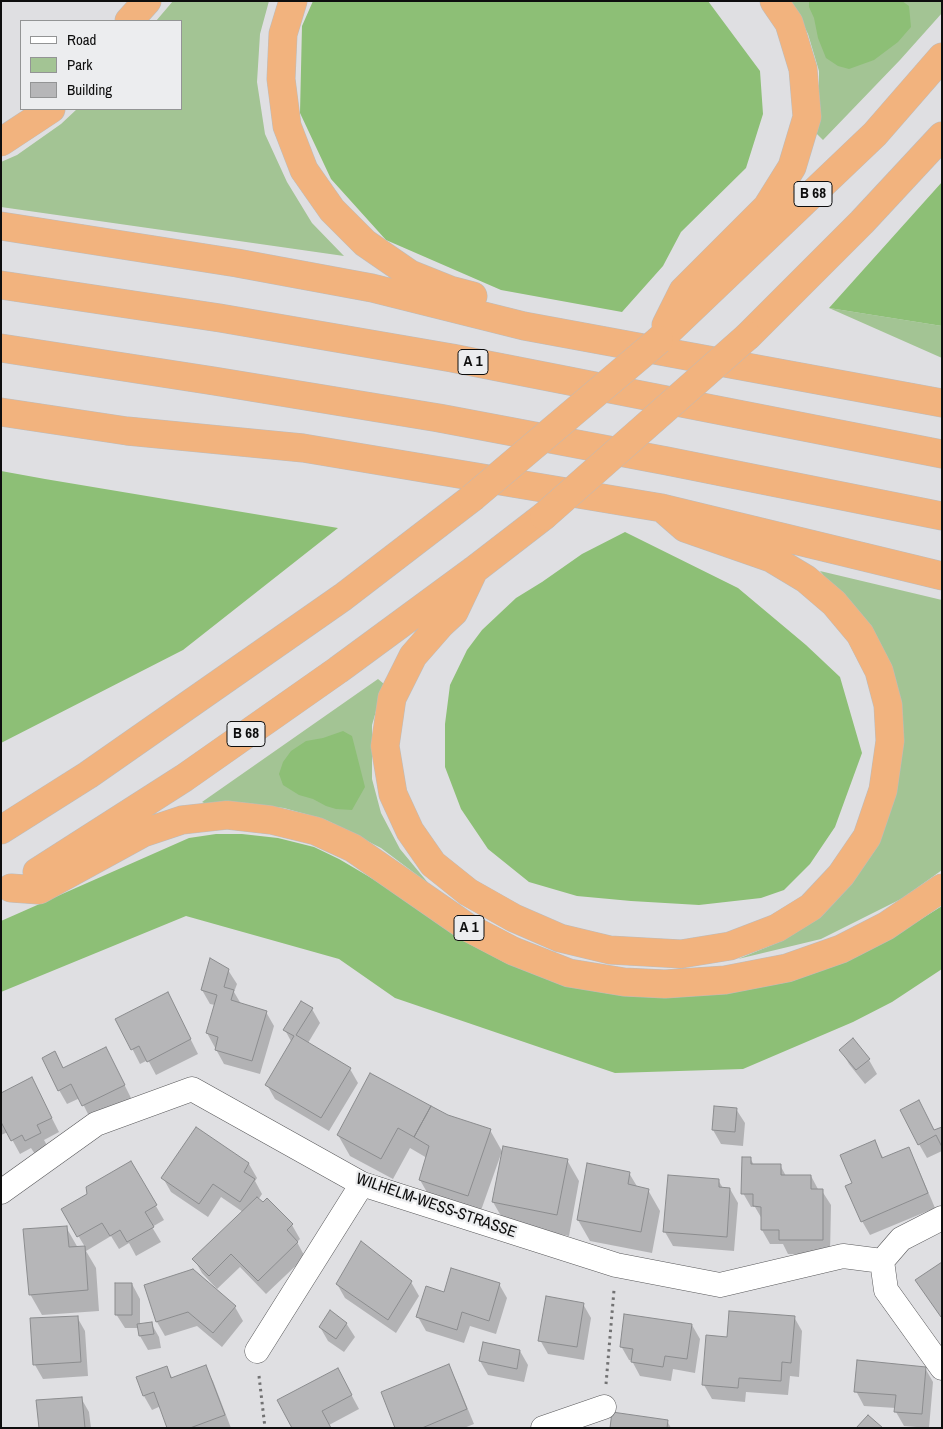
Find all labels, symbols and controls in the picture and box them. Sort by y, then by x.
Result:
legend [20,20,182,110]
text: Road [67,29,96,50]
text: Park [67,54,92,75]
text: Building [67,79,112,100]
road number: B 68 [794,182,832,206]
road number: A 1 [458,350,488,374]
road number: B 68 [227,722,265,746]
road number: A 1 [454,916,484,940]
street label: WILHELM-WESS-STRASSE [353,1170,519,1242]

